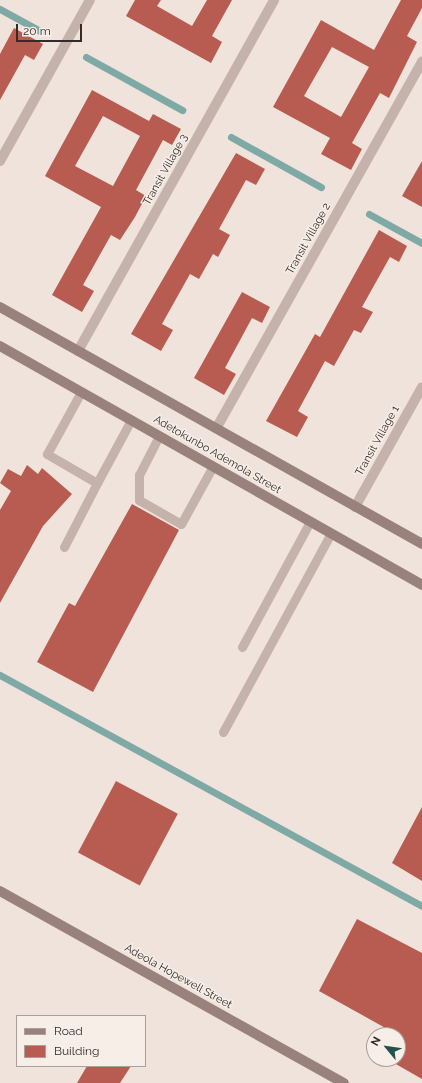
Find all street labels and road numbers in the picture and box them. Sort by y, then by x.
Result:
street label: Transit Village 3 [141,132,191,208]
street label: Transit Village 2 [284,201,334,277]
street label: Transit Village 1 [353,403,403,479]
street label: Adetokunbo Ademola Street [151,413,283,497]
street label: Adeola Hopewell Street [122,942,234,1012]

